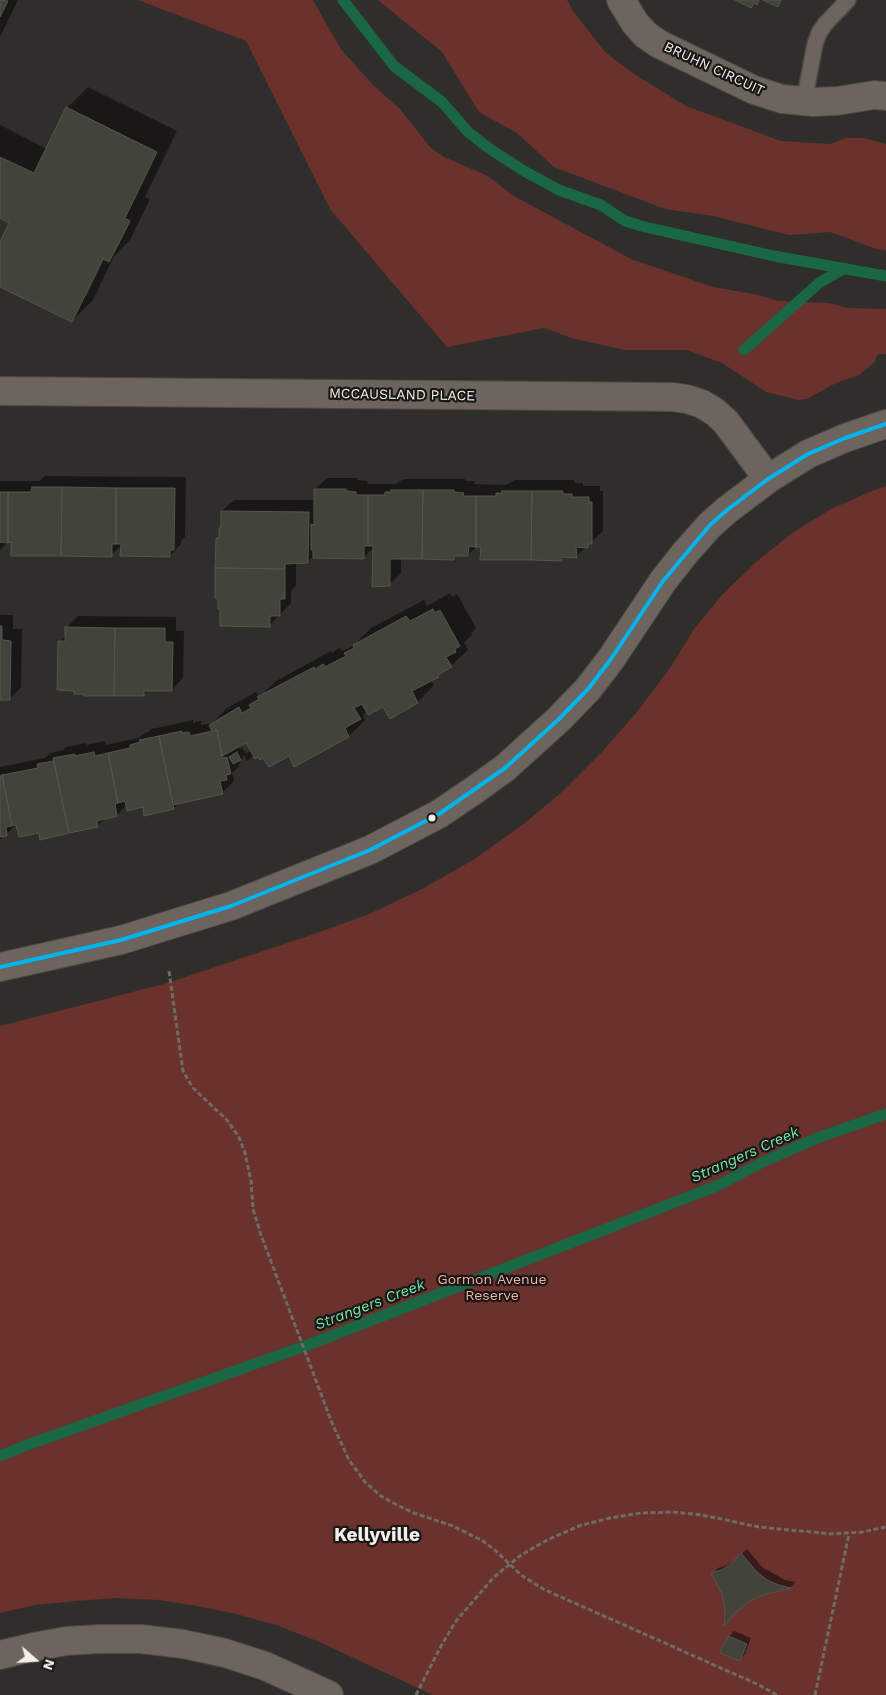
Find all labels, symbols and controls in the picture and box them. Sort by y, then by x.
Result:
street label: BRUHN CIRCUIT [661,38,767,100]
street label: MCCAUSLAND PLACE [329,385,475,405]
unlabelled marker [427,813,437,823]
water label: Strangers Creek [688,1123,802,1187]
park label: Gormon Avenue Reserve [438,1272,546,1304]
water label: Strangers Creek [312,1276,428,1334]
district label: Kellyville [334,1524,420,1546]
north arrow [10,1635,60,1685]
text: N [40,1657,58,1672]

